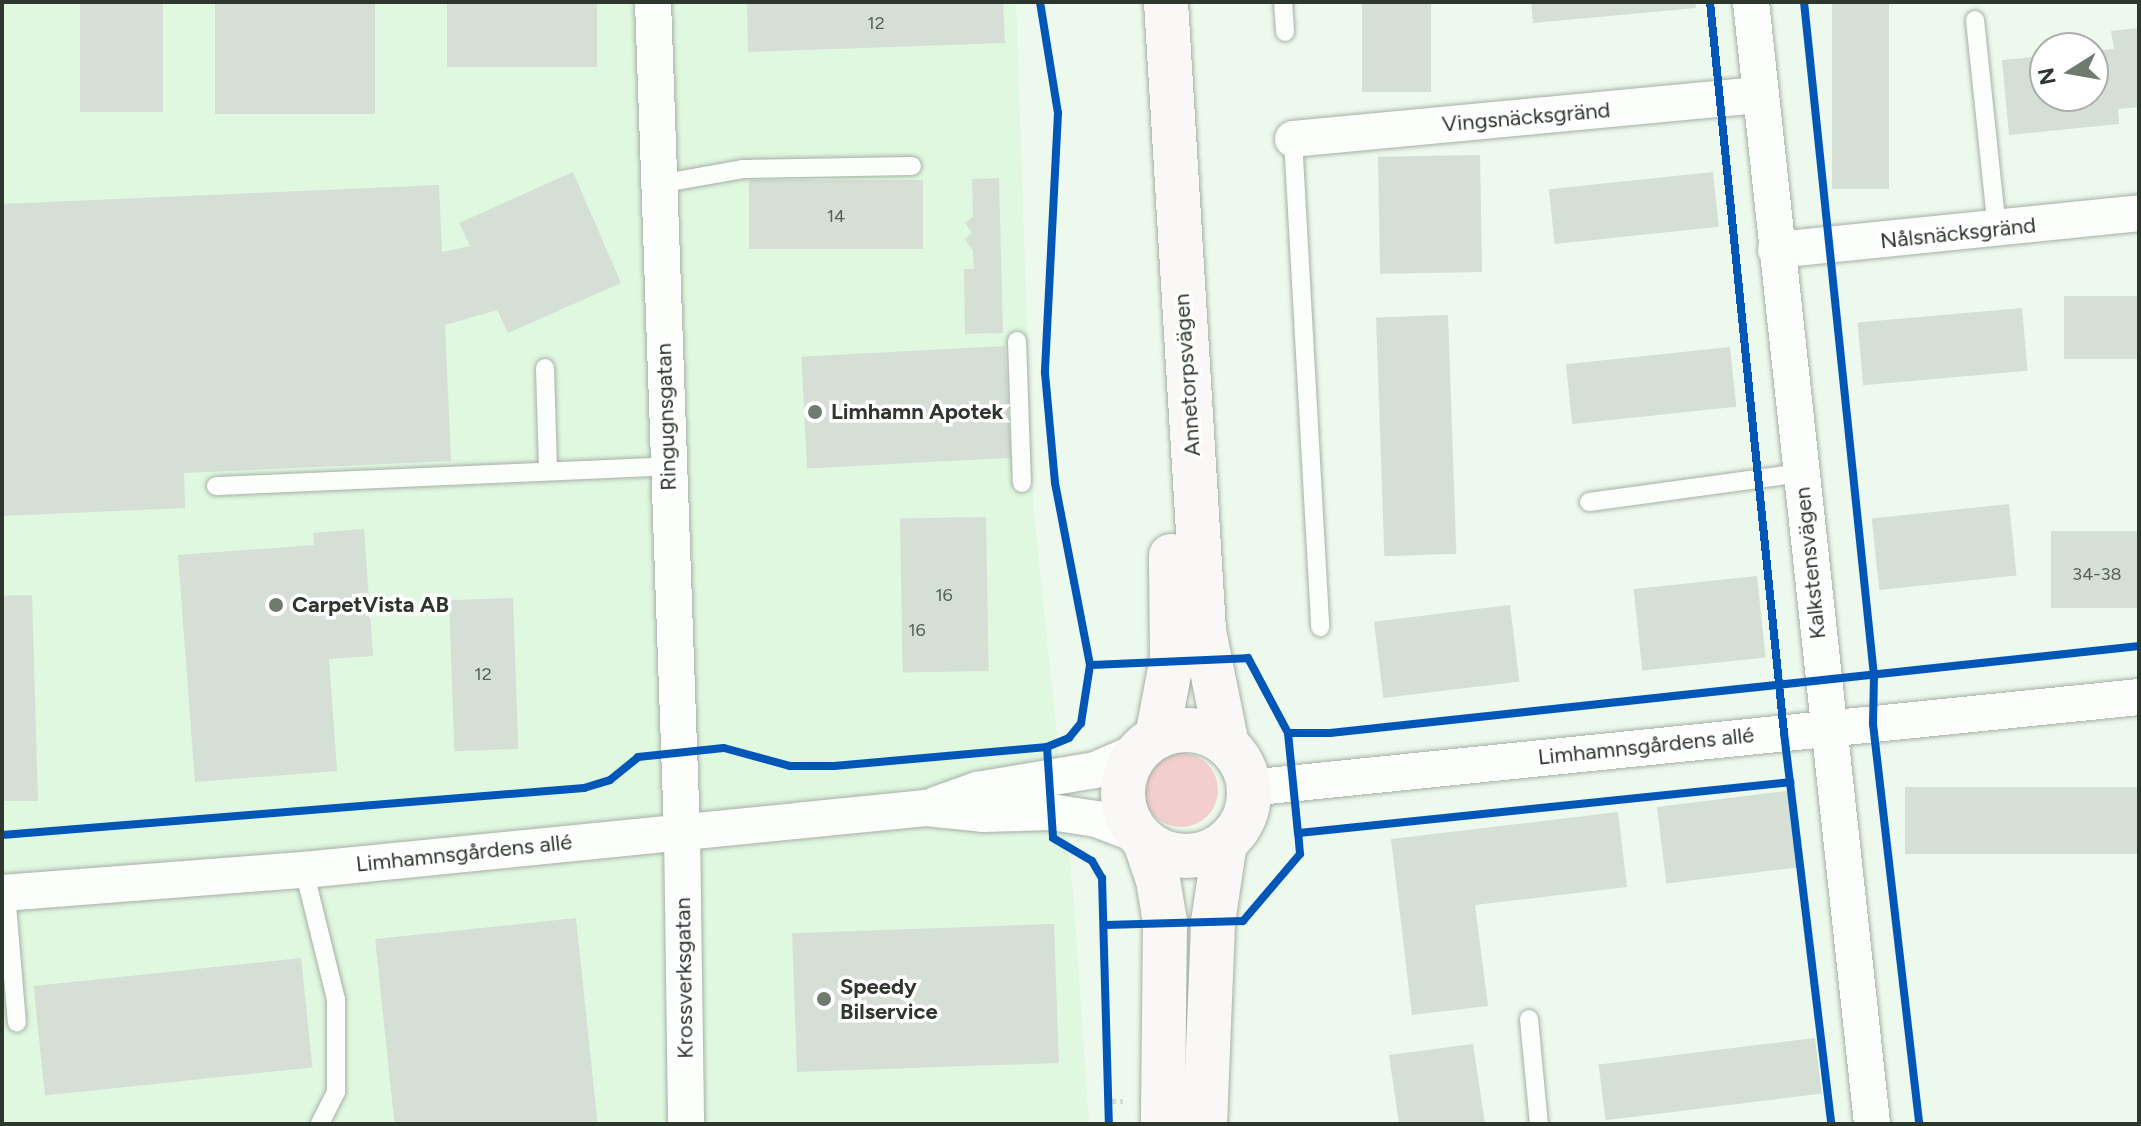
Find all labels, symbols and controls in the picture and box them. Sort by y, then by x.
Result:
house number: 12 [867,12,885,34]
north arrow [2029,32,2109,112]
text: N [2032,65,2062,87]
street label: Vingsnäcksgränd [1441,96,1611,138]
house number: 14 [827,205,845,227]
street label: Nålsnäcksgränd [1879,212,2037,254]
street label: Annetorpsvägen [1168,293,1206,457]
street label: Ringugnsgatan [650,343,682,491]
place label: Limhamn Apotek [831,399,1003,425]
marker: Limhamn Apotek [806,403,824,421]
street label: Kalkstensvägen [1789,486,1831,640]
house number: 34-38 [2072,563,2122,585]
house number: 16 [935,584,953,606]
place label: CarpetVista AB [292,592,449,618]
marker: CarpetVista AB [267,596,285,614]
house number: 16 [908,619,926,641]
house number: 12 [474,663,492,685]
street label: Limhamnsgårdens allé [1537,722,1755,770]
street label: Limhamnsgårdens allé [355,829,573,877]
street label: Krossverksgatan [669,897,699,1059]
place label: Speedy Bilservice [840,973,938,1024]
marker: Speedy Bilservice [815,990,833,1008]

